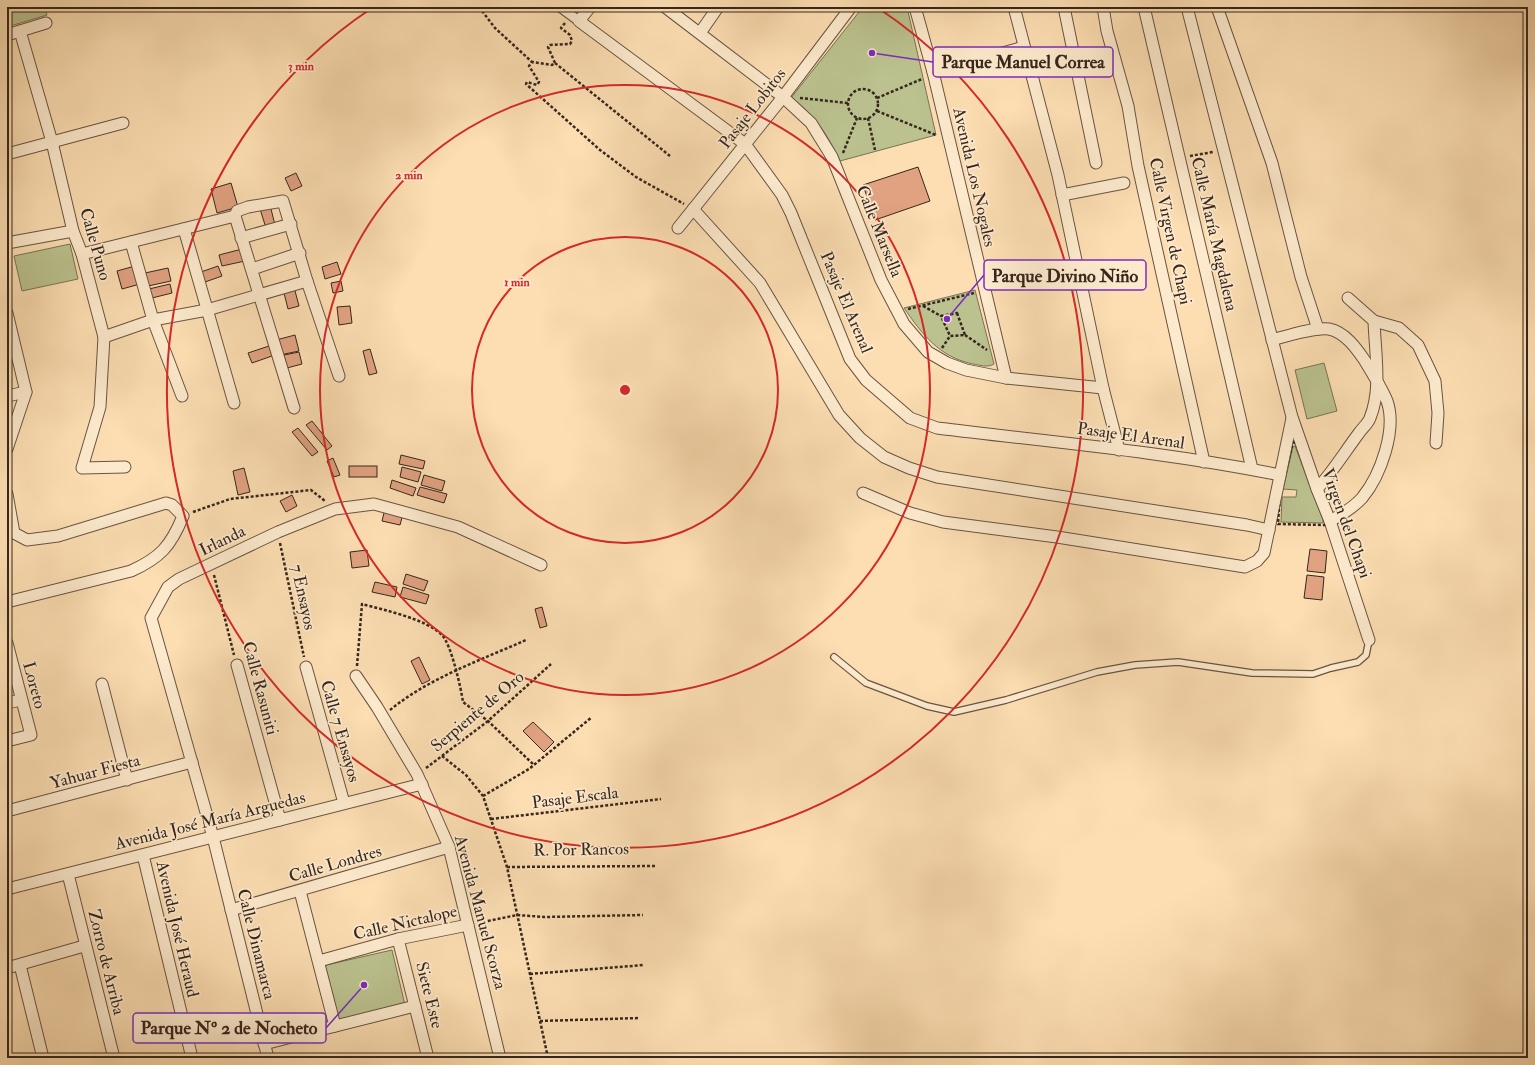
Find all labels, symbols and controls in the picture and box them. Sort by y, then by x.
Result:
callout: Parque Manuel Correa [933,47,1113,77]
text: Parque Manuel Correa [941,51,1105,74]
text: 3 min [288,59,315,74]
street label: Pasaje Lobitos [714,64,791,153]
street label: Avenida Los Nogales [948,104,1001,249]
street label: Calle María Magdalena [1187,155,1243,314]
street label: Calle Virgen de Chapi [1144,156,1196,307]
text: 2 min [395,168,423,183]
street label: Calle Marsella [852,182,908,281]
street label: Calle Puno [75,206,116,283]
street label: Pasaje El Arenal [816,248,878,357]
callout: Parque Divino Niño [984,260,1146,290]
text: Parque Divino Niño [992,265,1139,288]
text: 1 min [504,275,531,290]
centre of rings [618,383,632,397]
street label: Pasaje El Arenal [1076,418,1187,454]
street label: Virgen del Chapi [1316,465,1376,582]
street label: Irlanda [196,520,250,561]
street label: 7 Ensayos [285,562,321,632]
street label: Calle Rasuniti [238,639,283,738]
street label: Loreto [18,659,51,711]
street label: Serpiente de Oro [426,666,529,757]
street label: Calle 7 Ensayos [315,678,365,785]
street label: Yahuar Fiesta [48,749,143,794]
street label: Pasaje Escala [530,782,621,813]
street label: Avenida José María Arguedas [112,787,308,856]
street label: Avenida Manuel Scorza [450,832,511,992]
street label: R. Por Rancos [533,838,629,861]
street label: Calle Londres [286,840,384,887]
street label: Avenida José Heraud [150,858,204,1000]
street label: Calle Dinamarca [233,887,281,1003]
street label: Calle Nictalope [351,900,459,946]
street label: Zorro de Arriba [83,907,130,1018]
street label: Siete Este [411,960,448,1031]
callout: Parque Nº 2 de Nocheto [133,1013,326,1043]
text: Parque Nº 2 de Nocheto [141,1017,318,1040]

